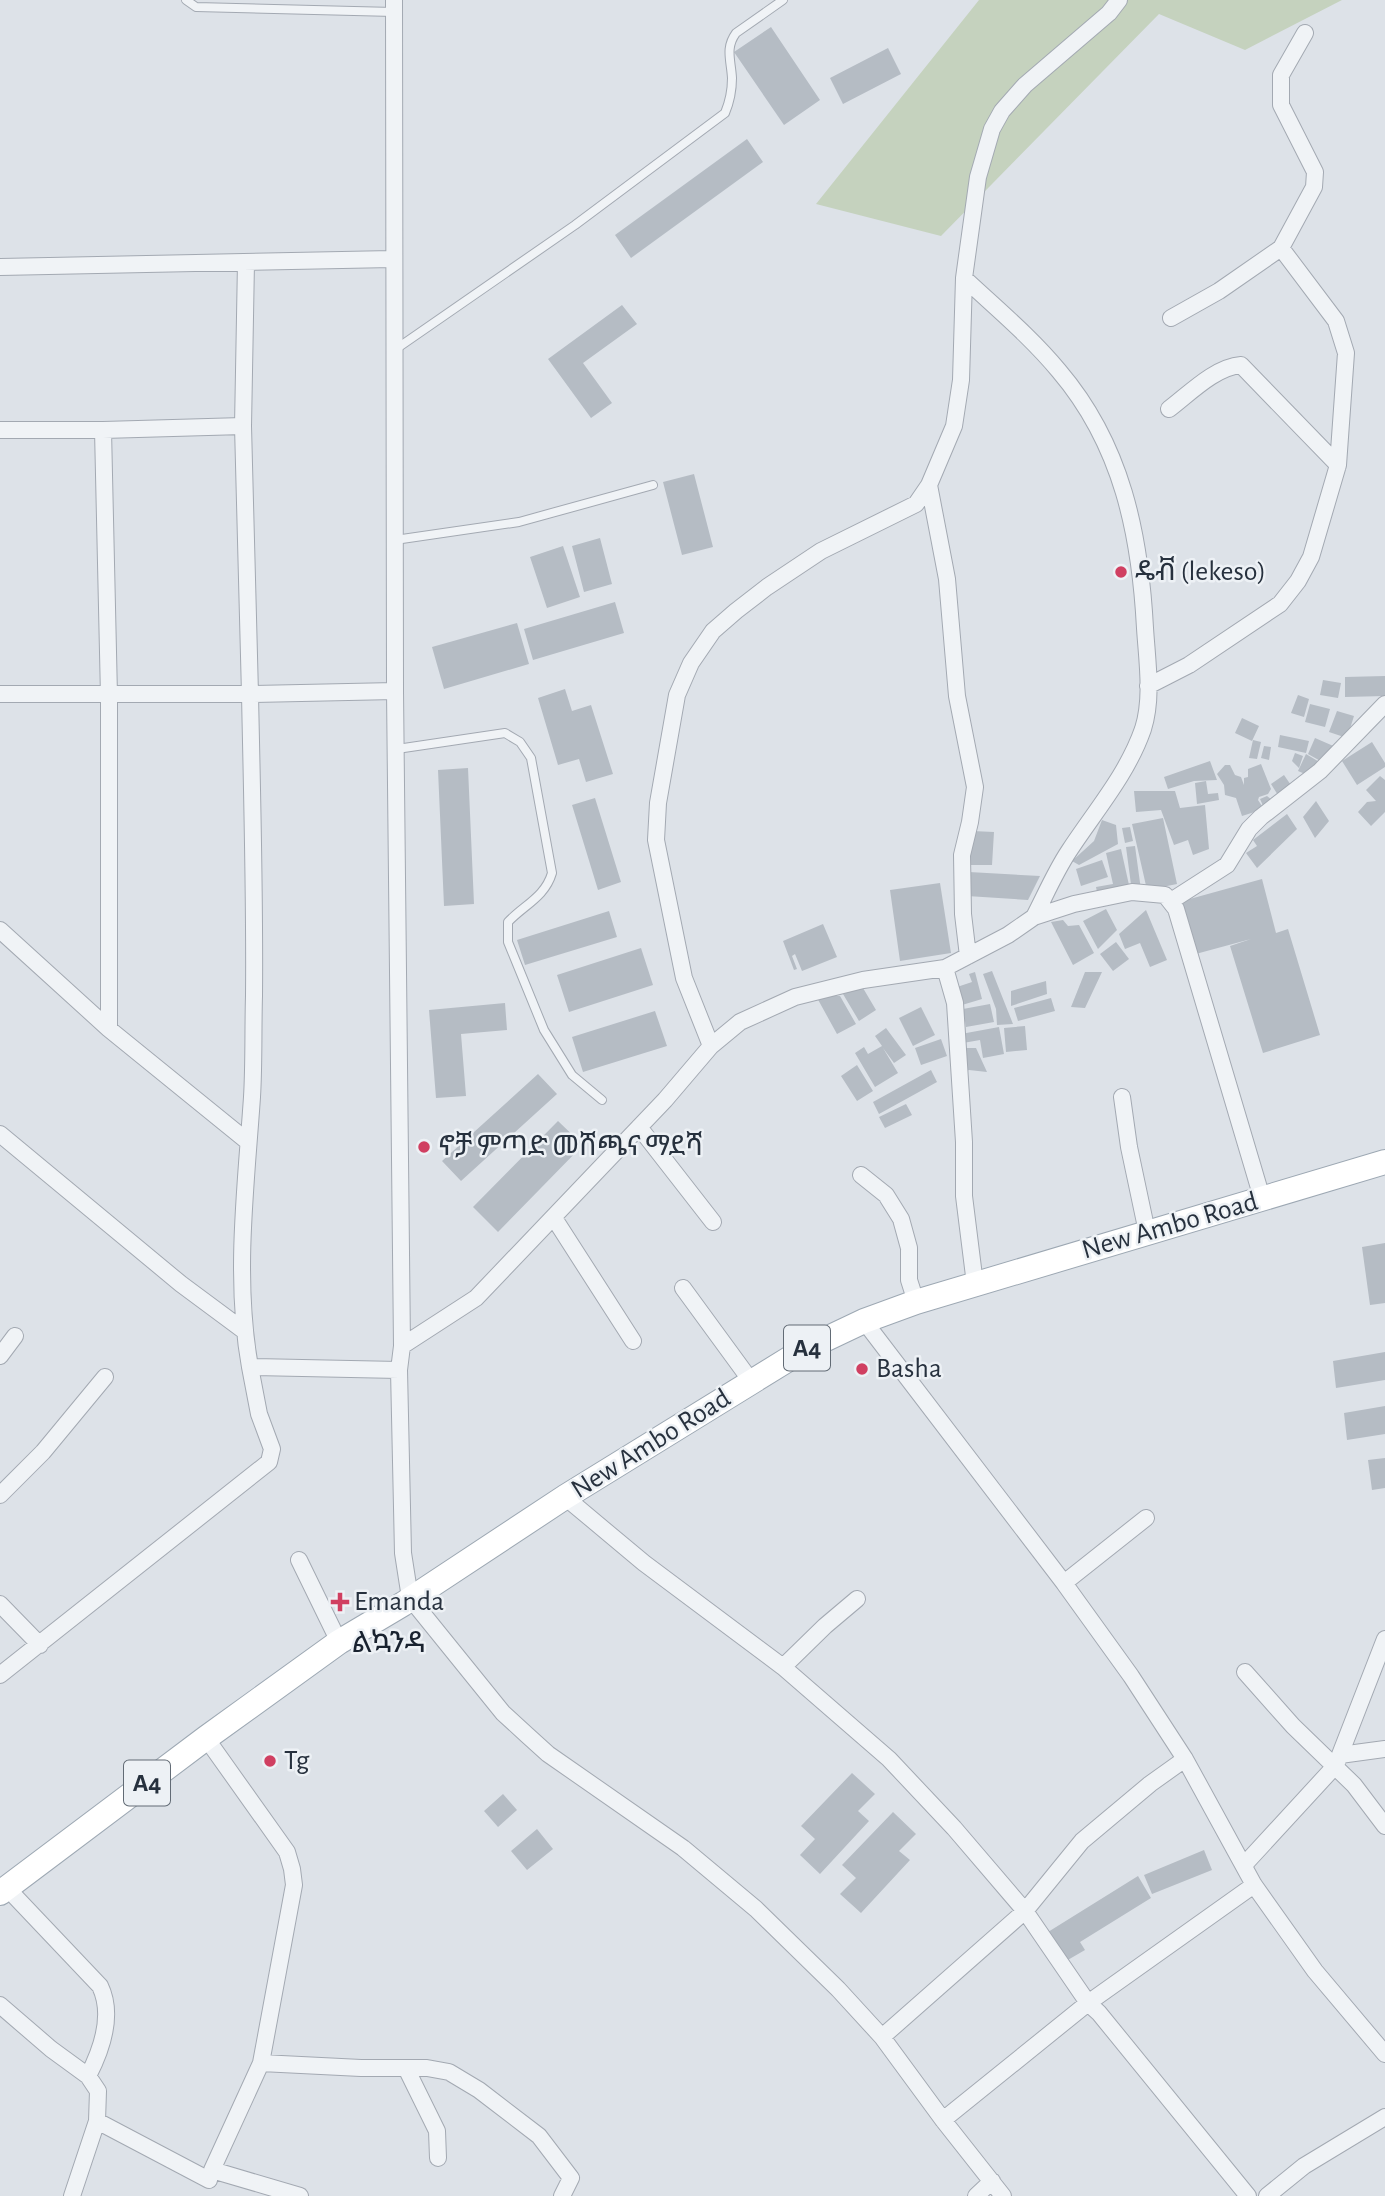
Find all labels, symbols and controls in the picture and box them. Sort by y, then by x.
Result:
place label: ዴቭ (lekeso) [1135,556,1266,586]
marker: ዴቭ (lekeso) [1113,564,1129,580]
place label: ኖቻ ምጣድ መሸጫና ማደሻ [438,1131,703,1161]
marker: ኖቻ ምጣድ መሸጫና ማደሻ [416,1139,432,1155]
street label: New Ambo Road [1079,1187,1261,1265]
road number: A4 [784,1326,830,1371]
place label: Basha [876,1355,942,1383]
marker: Basha [854,1361,870,1377]
street label: New Ambo Road [567,1384,735,1504]
place label: Emanda [354,1588,444,1616]
marker: Emanda [332,1594,348,1610]
district label: ልኳንዳ [352,1628,426,1658]
place label: Tg [284,1747,310,1775]
marker: Tg [262,1753,278,1769]
road number: A4 [124,1760,170,1806]

